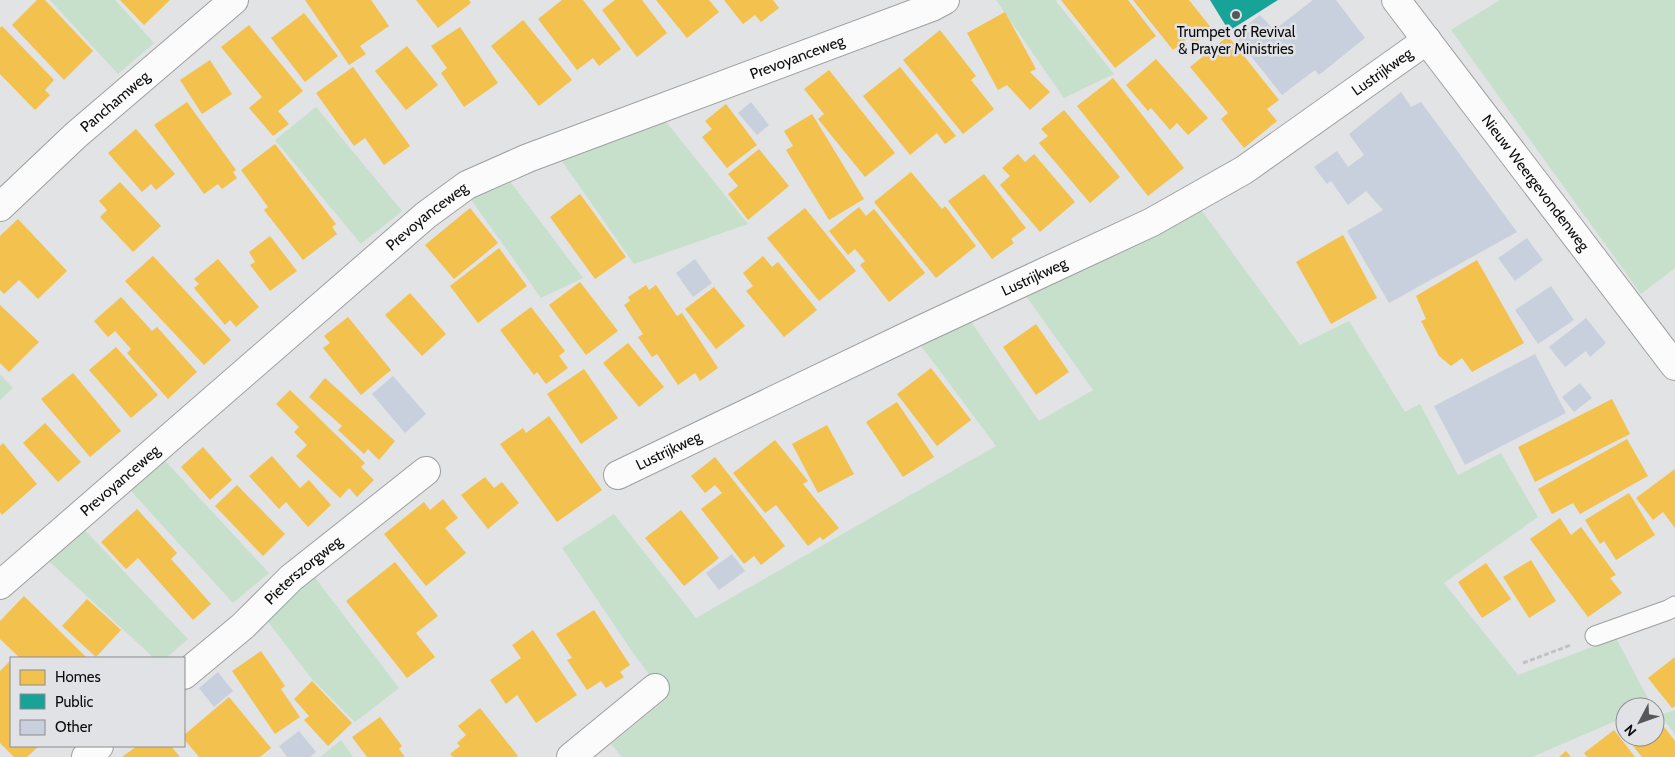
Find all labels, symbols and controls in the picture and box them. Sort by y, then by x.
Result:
marker: Trumpet of Revival & Prayer Ministries [1230,9,1242,21]
place label: Trumpet of Revival & Prayer Ministries [1177,23,1296,58]
street label: Prevoyanceweg [747,31,847,83]
street label: Lustrijkweg [1348,44,1416,100]
street label: Panchamweg [77,67,154,136]
street label: Nieuw Weergevondenweg [1478,111,1593,255]
street label: Prevoyanceweg [382,178,472,255]
street label: Lustrijkweg [999,254,1070,300]
street label: Lustrijkweg [633,427,705,474]
street label: Prevoyanceweg [77,441,164,520]
street label: Pieterszorgweg [261,532,346,608]
legend [10,657,185,747]
text: Homes [55,668,101,686]
text: Public [55,693,93,711]
north arrow [1615,697,1665,747]
text: Other [55,718,92,736]
text: N [1620,721,1640,740]

